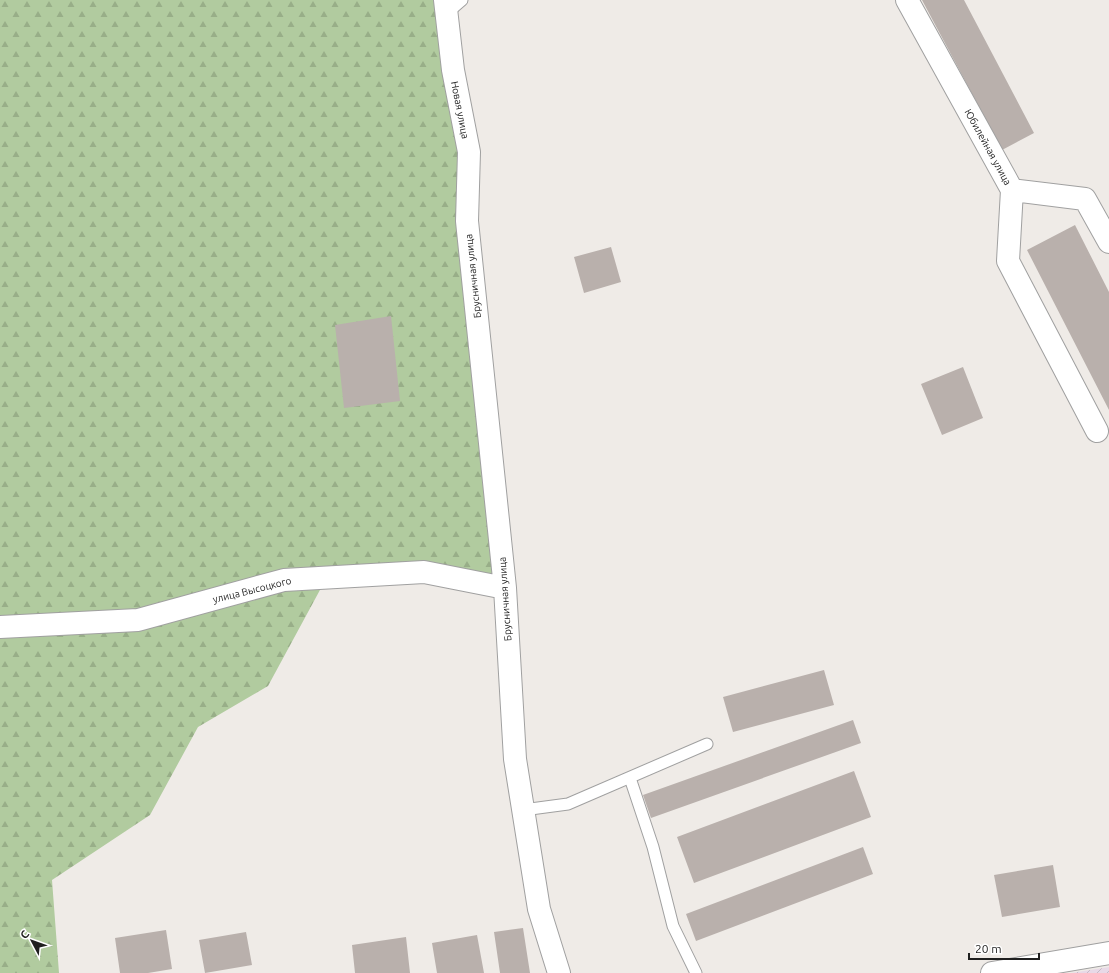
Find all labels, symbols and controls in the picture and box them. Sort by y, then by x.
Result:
street label: Новая улица [449,80,471,140]
street label: Юбилейная улица [963,107,1013,187]
street label: Брусничная улица [463,233,483,319]
street label: Брусничная улица [497,556,513,642]
street label: улица Высоцкого [212,575,292,605]
north arrow [12,921,52,961]
text: С [18,928,31,941]
scale bar [969,935,1039,961]
text: 20 m [975,942,1002,955]

